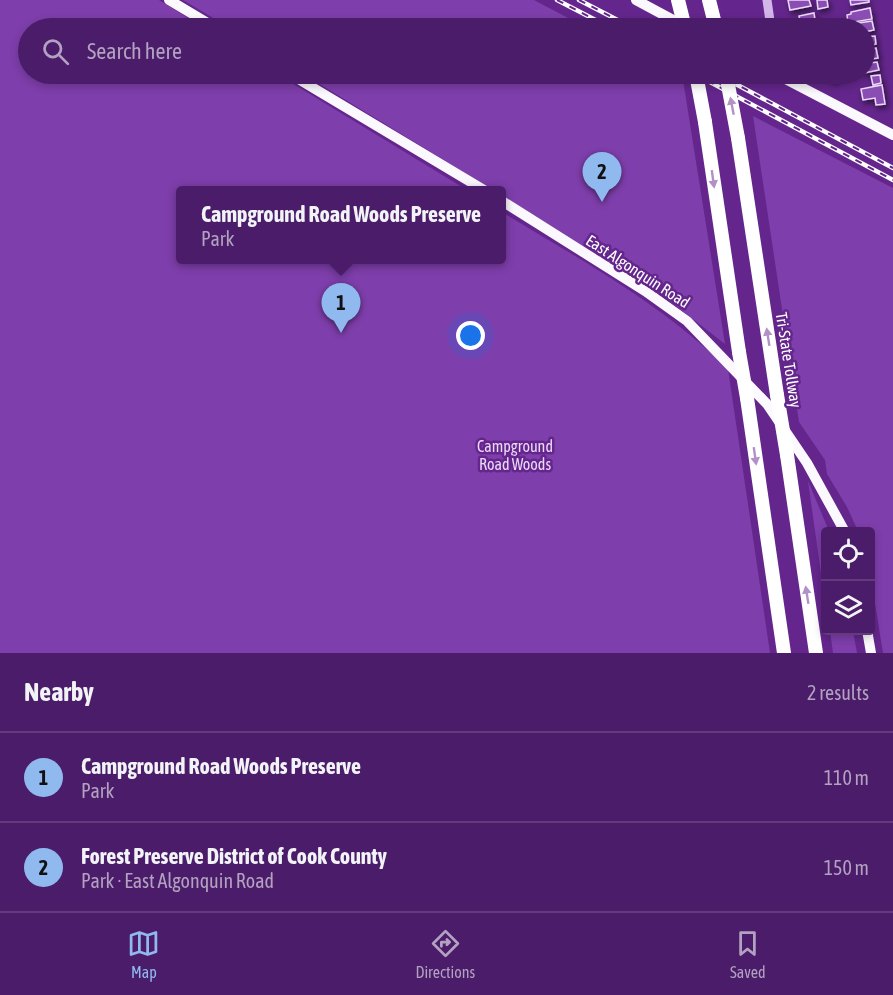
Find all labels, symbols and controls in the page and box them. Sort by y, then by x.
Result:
search box [18,18,875,84]
icon: search [39,35,72,68]
text: Search here [87,38,182,64]
one-way arrow [727,96,736,115]
pin: 2 [582,152,622,202]
one-way arrow [709,170,718,189]
popup [176,186,506,264]
text: Campground Road Woods Preserve [201,201,481,227]
text: Park [201,227,234,250]
street label: East Algonquin Road [582,231,693,312]
pin: 1 [322,284,360,333]
street label: Tri-State Tollway [772,311,805,410]
your location [456,321,485,350]
one-way arrow [764,327,773,346]
park label: Campground Road Woods [477,437,553,473]
one-way arrow [750,447,759,466]
map controls [821,527,875,635]
button: locate [821,527,875,581]
button: layers [821,581,875,635]
one-way arrow [803,586,812,605]
text: Nearby [24,677,94,707]
text: 2 results [807,681,869,704]
text: Campground Road Woods Preserve [81,753,361,779]
text: 1 [39,766,48,789]
text: 110 m [824,766,869,789]
text: Park [81,779,114,802]
text: Forest Preserve District of Cook County [81,843,387,869]
text: 2 [39,856,48,879]
text: 150 m [824,856,869,879]
text: Park · East Algonquin Road [81,869,274,892]
tab: Map [127,927,160,981]
tab: Directions [415,927,475,981]
tab: Saved [730,927,765,981]

